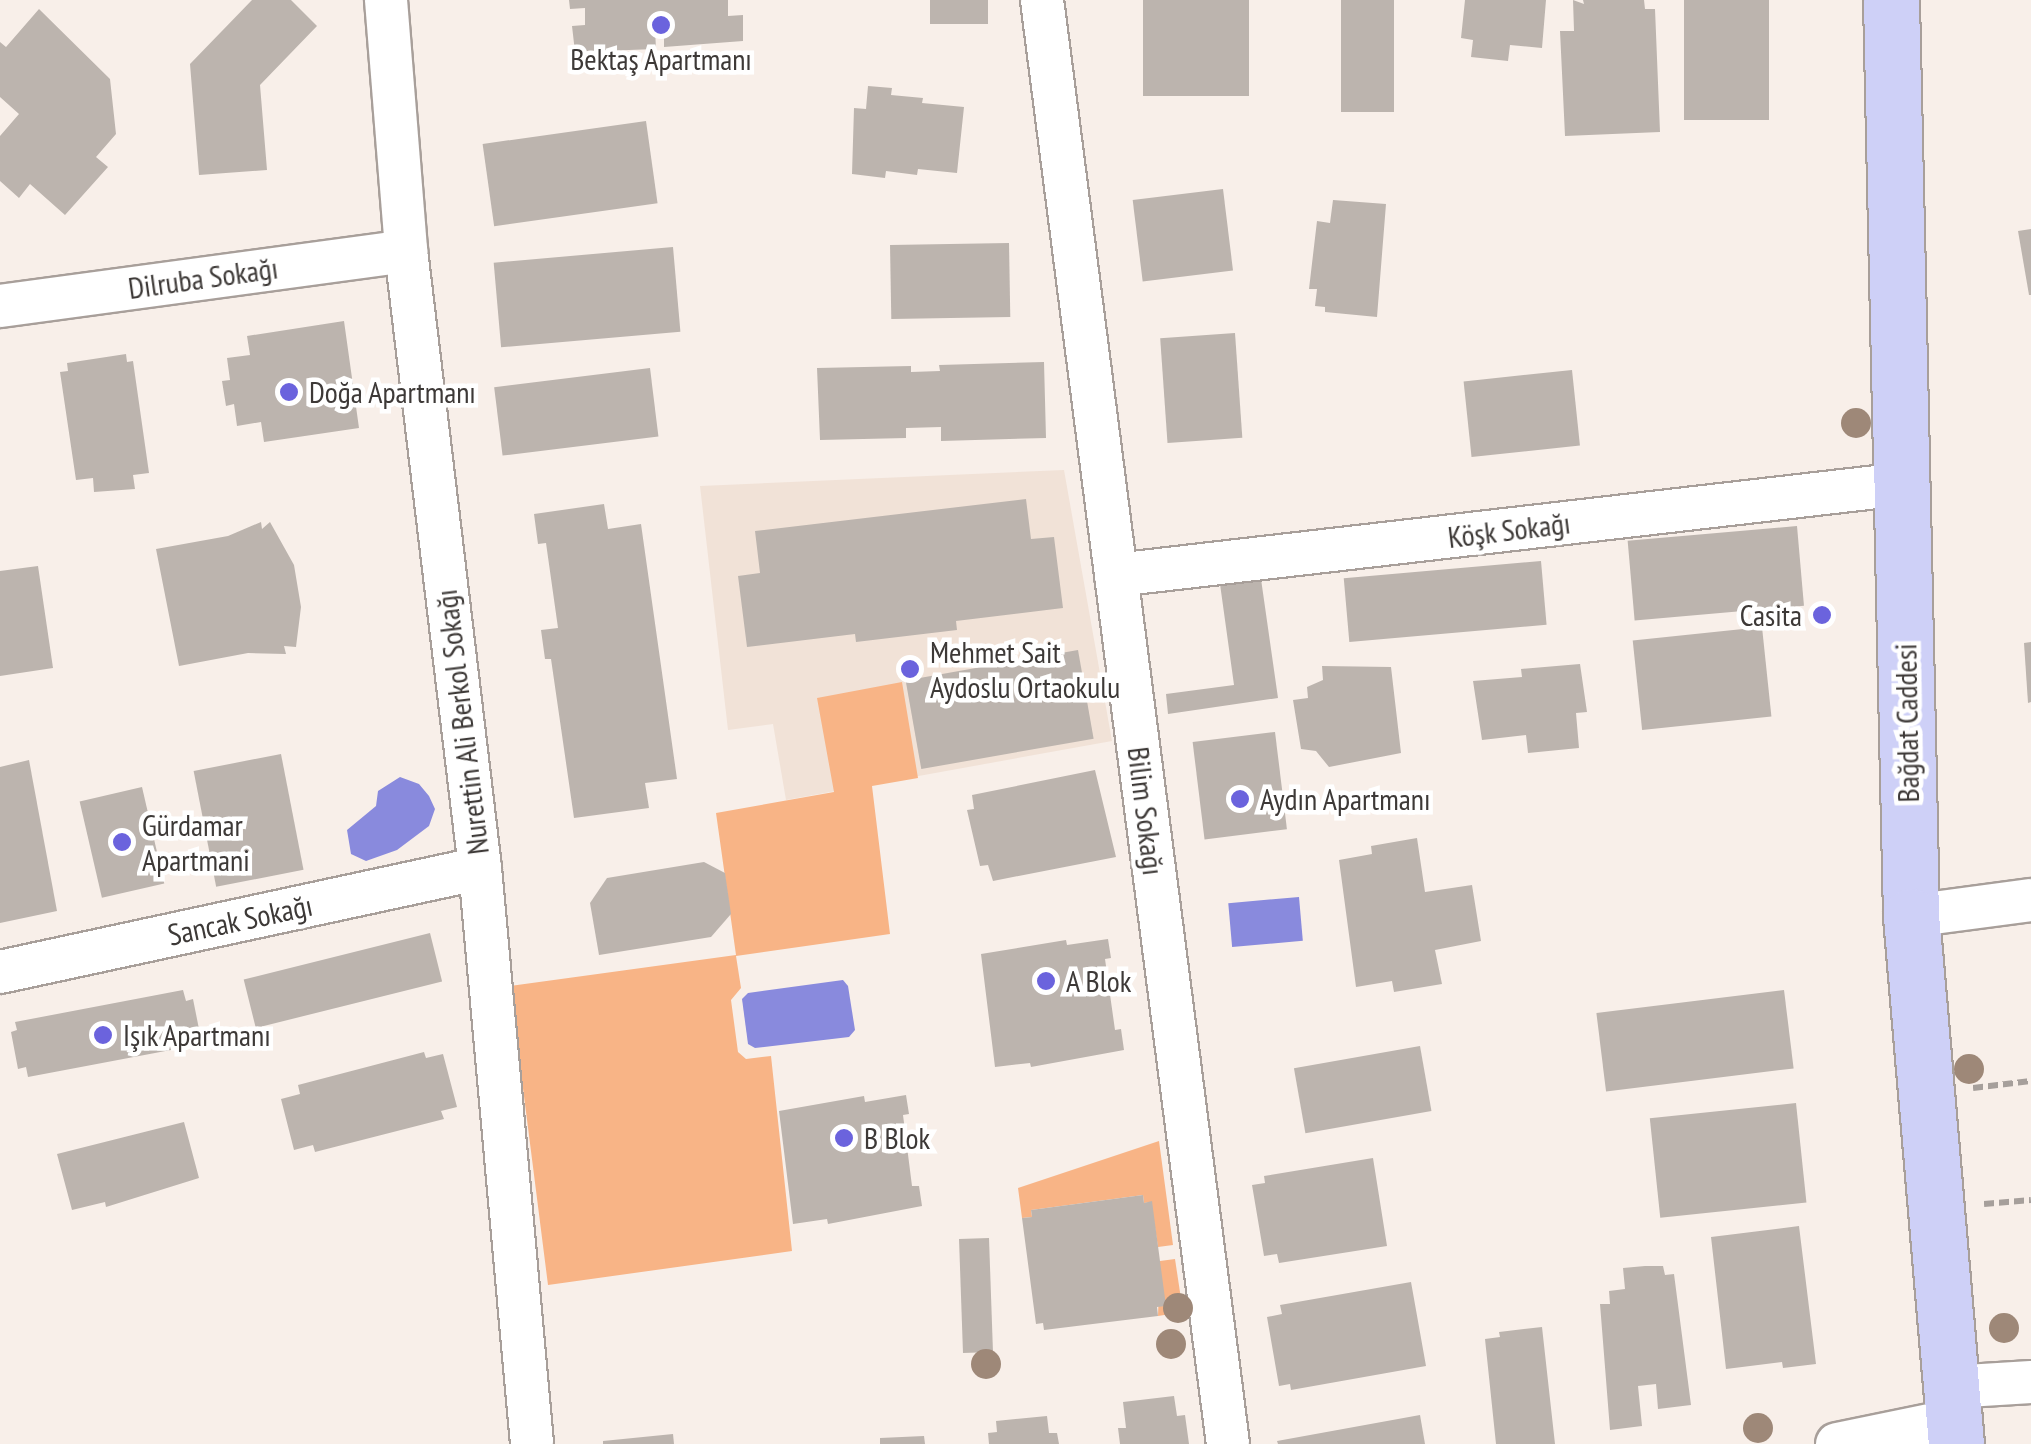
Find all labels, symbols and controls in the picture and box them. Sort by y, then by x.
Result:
marker: Bektaş Apartmanı [650,14,672,36]
place label: Bektaş Apartmanı [570,41,752,77]
street label: Dilruba Sokağı [126,250,280,306]
place label: Doğa Apartmanı [309,374,477,410]
marker: Doğa Apartmanı [278,381,300,403]
street label: Köşk Sokağı [1445,505,1573,555]
street label: Nurettin Ali Berkol Sokağı [428,587,496,857]
place label: Casita [1740,597,1802,633]
marker: Casita [1811,604,1833,626]
place label: Mehmet Sait Aydoslu Ortaokulu [930,634,1120,704]
street label: Bağdat Caddesi [1888,643,1926,803]
marker: Mehmet Sait Aydoslu Ortaokulu [899,658,921,680]
street label: Bilim Sokağı [1120,745,1172,877]
place label: Aydın Apartmanı [1260,781,1431,817]
marker: Aydın Apartmanı [1229,788,1251,810]
place label: Gürdamar Apartmani [142,807,250,878]
marker: Gürdamar Apartmani [111,831,133,853]
street label: Sancak Sokağı [164,887,316,953]
place label: A Blok [1066,963,1132,999]
marker: A Blok [1035,970,1057,992]
place label: Işık Apartmanı [123,1017,272,1053]
marker: Işık Apartmanı [92,1024,114,1046]
place label: B Blok [864,1120,930,1156]
marker: B Blok [833,1127,855,1149]

